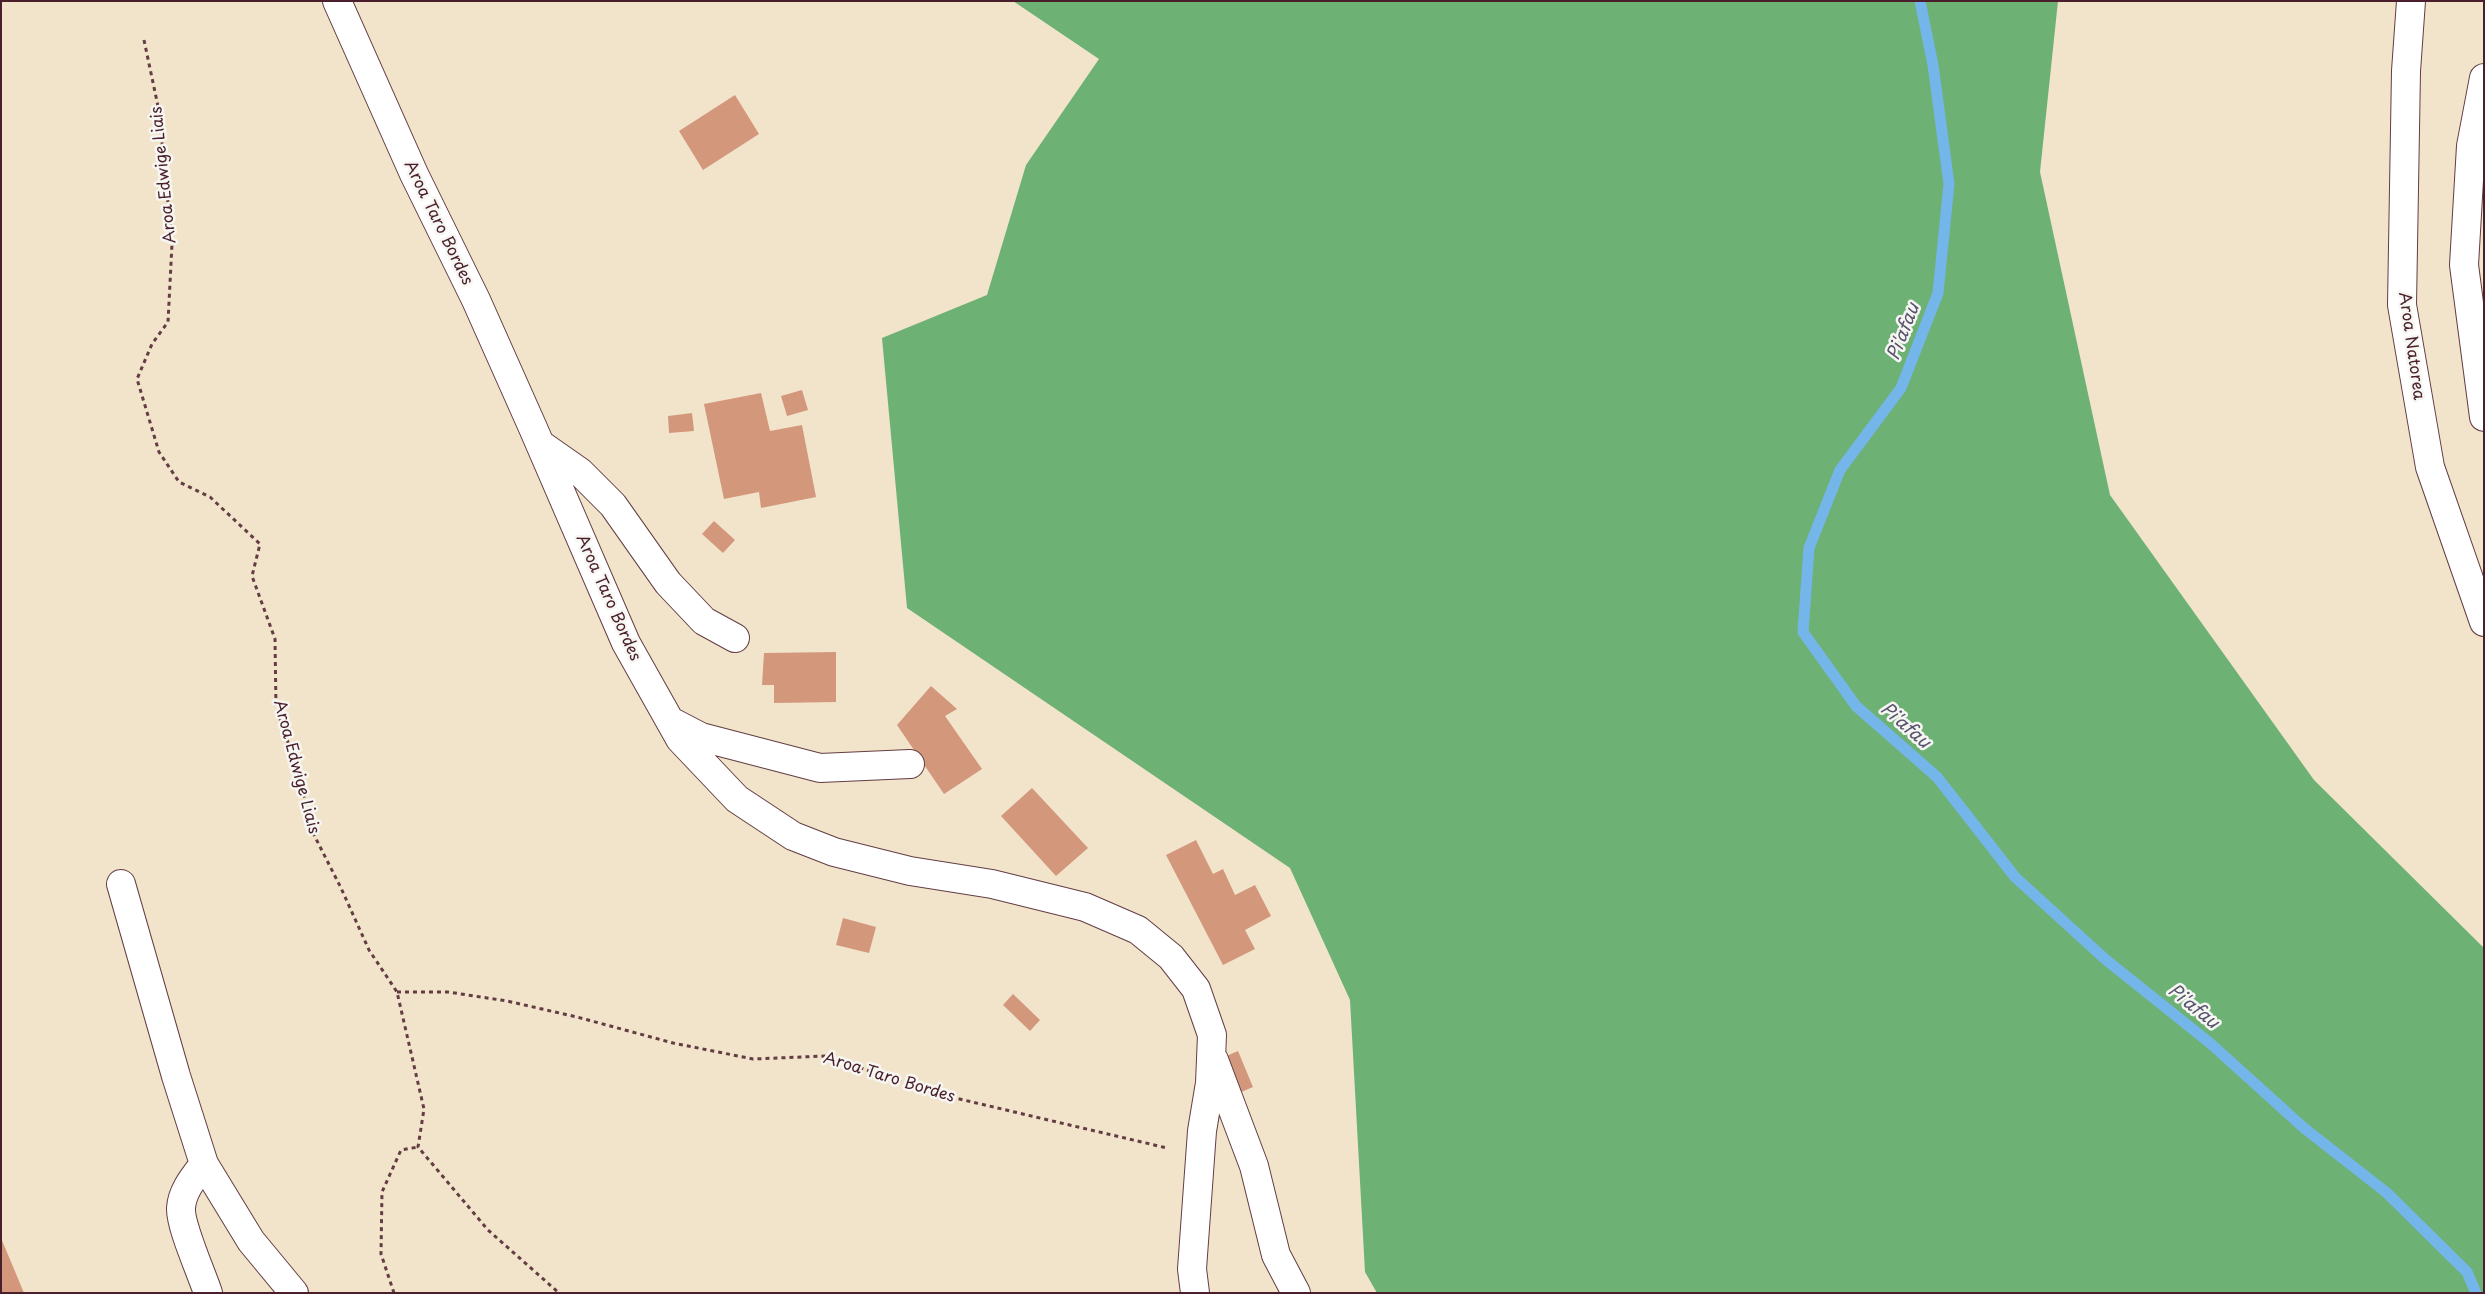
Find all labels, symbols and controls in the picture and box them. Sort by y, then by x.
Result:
street label: Aroa Edwige Liais [147,105,181,245]
street label: Aroa Taro Bordes [399,158,477,288]
street label: Aroa Natorea [2394,291,2428,401]
water label: Pi'afau [1883,301,1925,363]
street label: Aroa Taro Bordes [572,532,644,664]
street label: Aroa Edwige Liais [269,698,323,836]
water label: Pi'afau [1876,699,1934,753]
water label: Pi'afau [2163,980,2223,1034]
street label: Aroa Taro Bordes [821,1049,957,1107]

